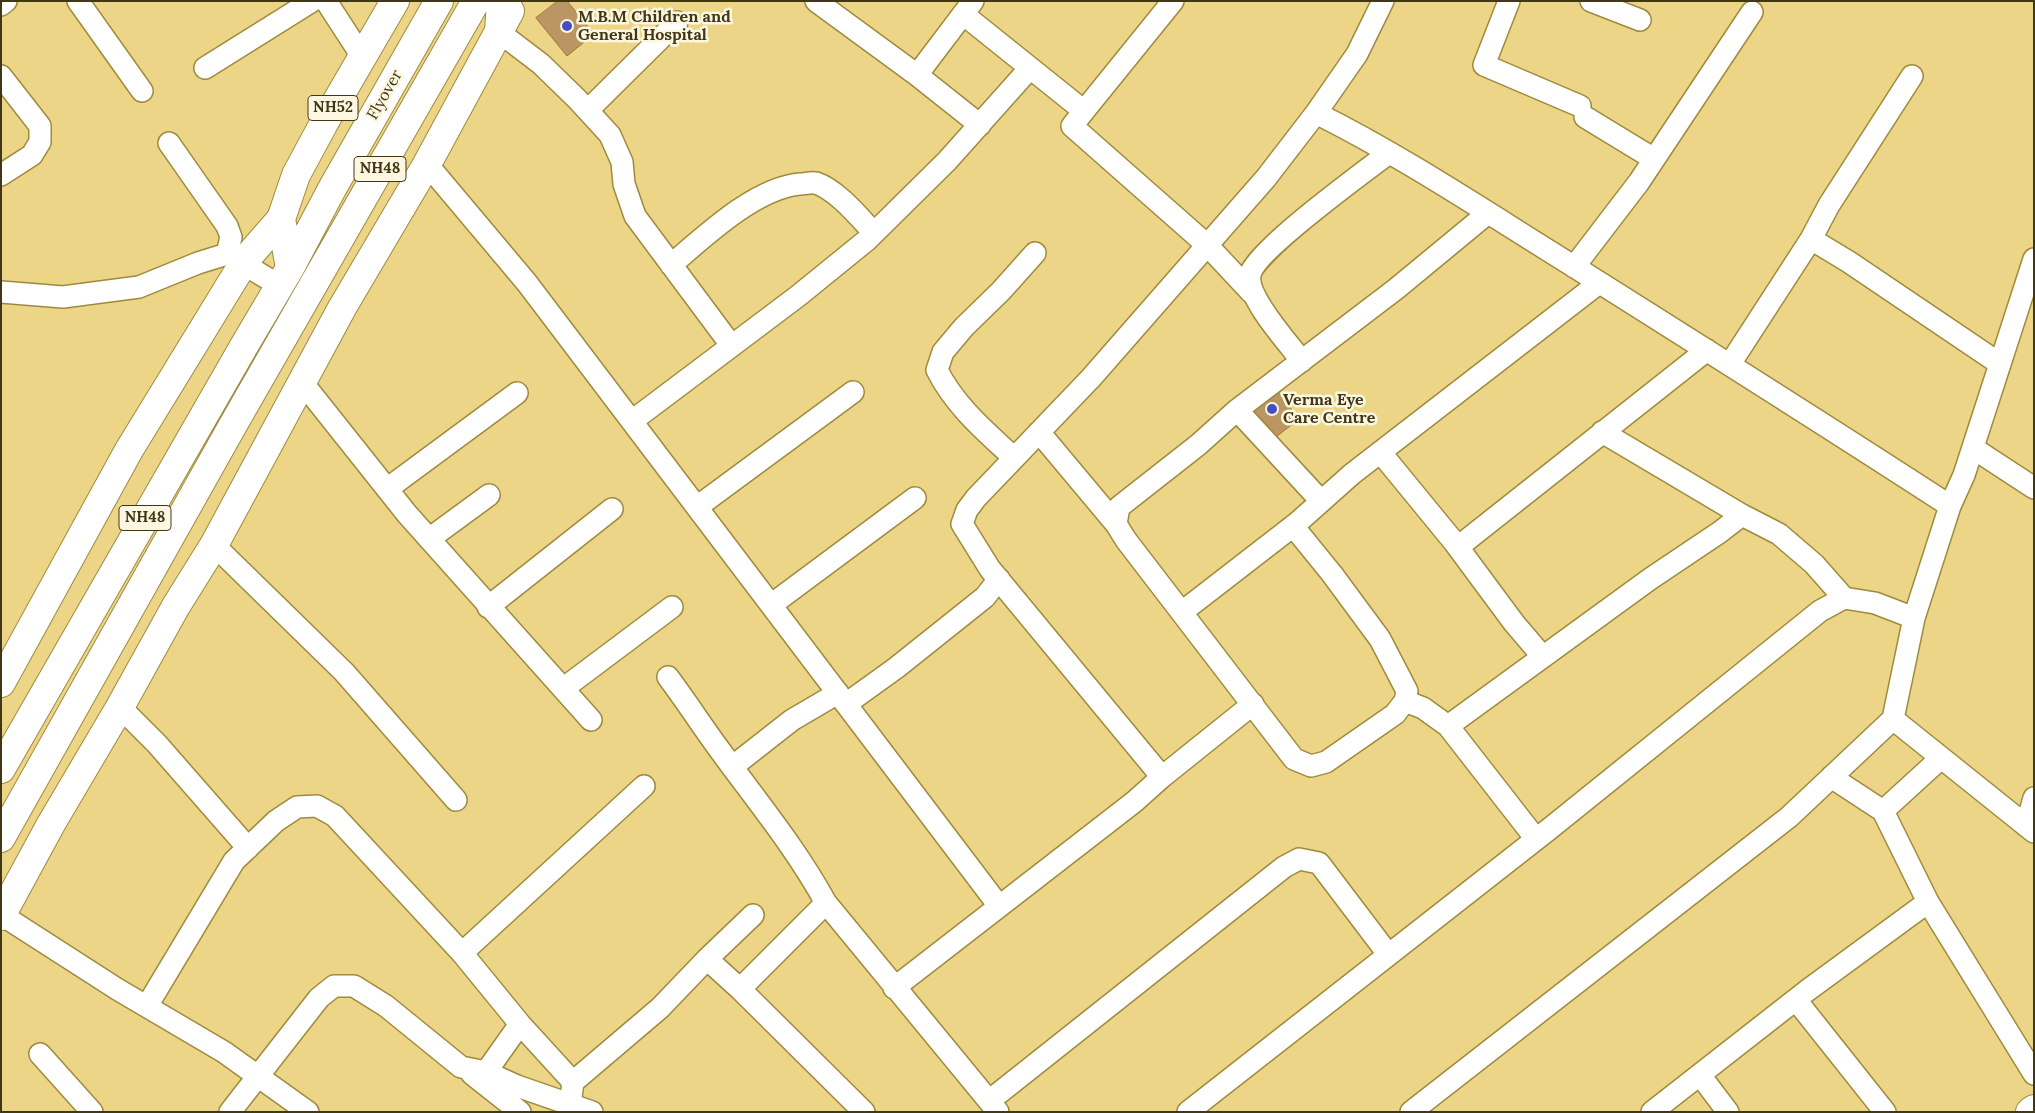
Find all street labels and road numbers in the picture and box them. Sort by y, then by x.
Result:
street label: Flyover [363,67,407,123]
road number: NH52 [308,96,358,120]
road number: NH48 [354,156,406,182]
road number: NH48 [119,506,171,530]

